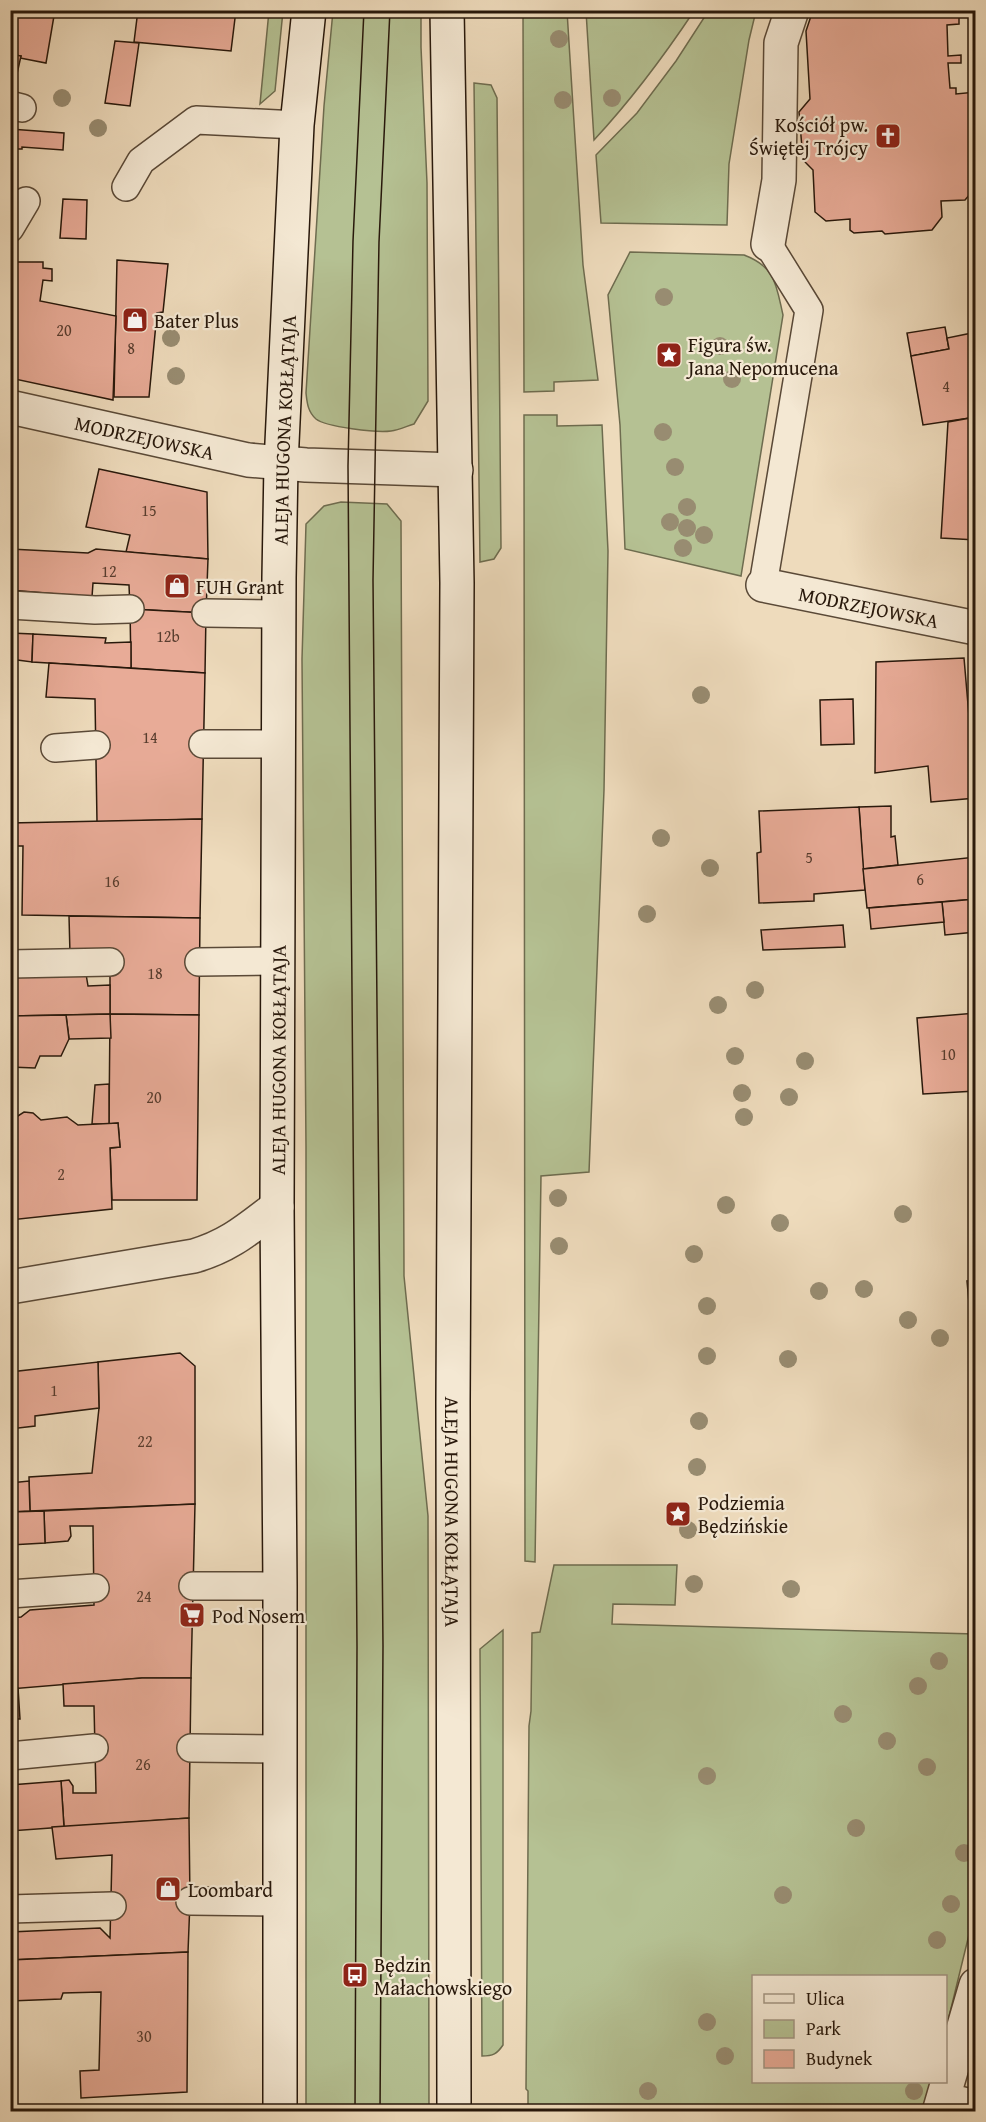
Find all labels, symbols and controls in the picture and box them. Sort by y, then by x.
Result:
place label: Kościół pw. Świętej Trójcy [749,110,868,162]
church icon: Kościół pw. Świętej Trójcy [873,121,903,151]
shop icon: Bater Plus [120,305,150,335]
place label: Bater Plus [154,306,239,335]
street label: ALEJA HUGONA KOŁŁĄTAJA [265,314,303,546]
house number: 20 [56,318,72,342]
place label: Figura św. Jana Nepomucena [685,330,839,382]
house number: 8 [127,336,135,360]
place icon: Figura św. Jana Nepomucena [654,340,684,370]
house number: 4 [942,374,950,398]
street label: MODRZEJOWSKA [72,407,217,467]
house number: 15 [141,498,157,522]
house number: 12 [101,559,117,583]
shop icon: FUH Grant [162,571,192,601]
place label: FUH Grant [196,572,284,601]
street label: MODRZEJOWSKA [796,578,941,635]
house number: 12b [156,624,180,648]
house number: 14 [142,725,158,749]
house number: 5 [805,845,813,869]
house number: 6 [916,867,924,891]
house number: 16 [104,869,120,893]
street label: ALEJA HUGONA KOŁŁĄTAJA [263,945,292,1175]
house number: 18 [147,961,163,985]
house number: 10 [940,1042,956,1066]
house number: 20 [146,1085,162,1109]
house number: 2 [57,1162,65,1186]
house number: 1 [50,1378,58,1402]
street label: ALEJA HUGONA KOŁŁĄTAJA [438,1397,468,1627]
house number: 22 [137,1429,153,1453]
place label: Podziemia Będzińskie [698,1488,788,1540]
place icon: Podziemia Będzińskie [663,1499,693,1529]
house number: 24 [136,1584,152,1608]
supermarket icon: Pod Nosem [177,1600,207,1630]
place label: Pod Nosem [212,1601,306,1630]
house number: 26 [135,1752,151,1776]
shop icon: Loombard [153,1874,183,1904]
place label: Loombard [188,1875,273,1904]
place label: Będzin Małachowskiego [374,1950,512,2002]
bus stop icon: Będzin Małachowskiego [340,1960,370,1990]
legend [752,1975,947,2083]
text: Ulica [806,1985,845,2012]
text: Park [806,2015,842,2042]
house number: 30 [136,2024,152,2048]
text: Budynek [806,2045,873,2072]

